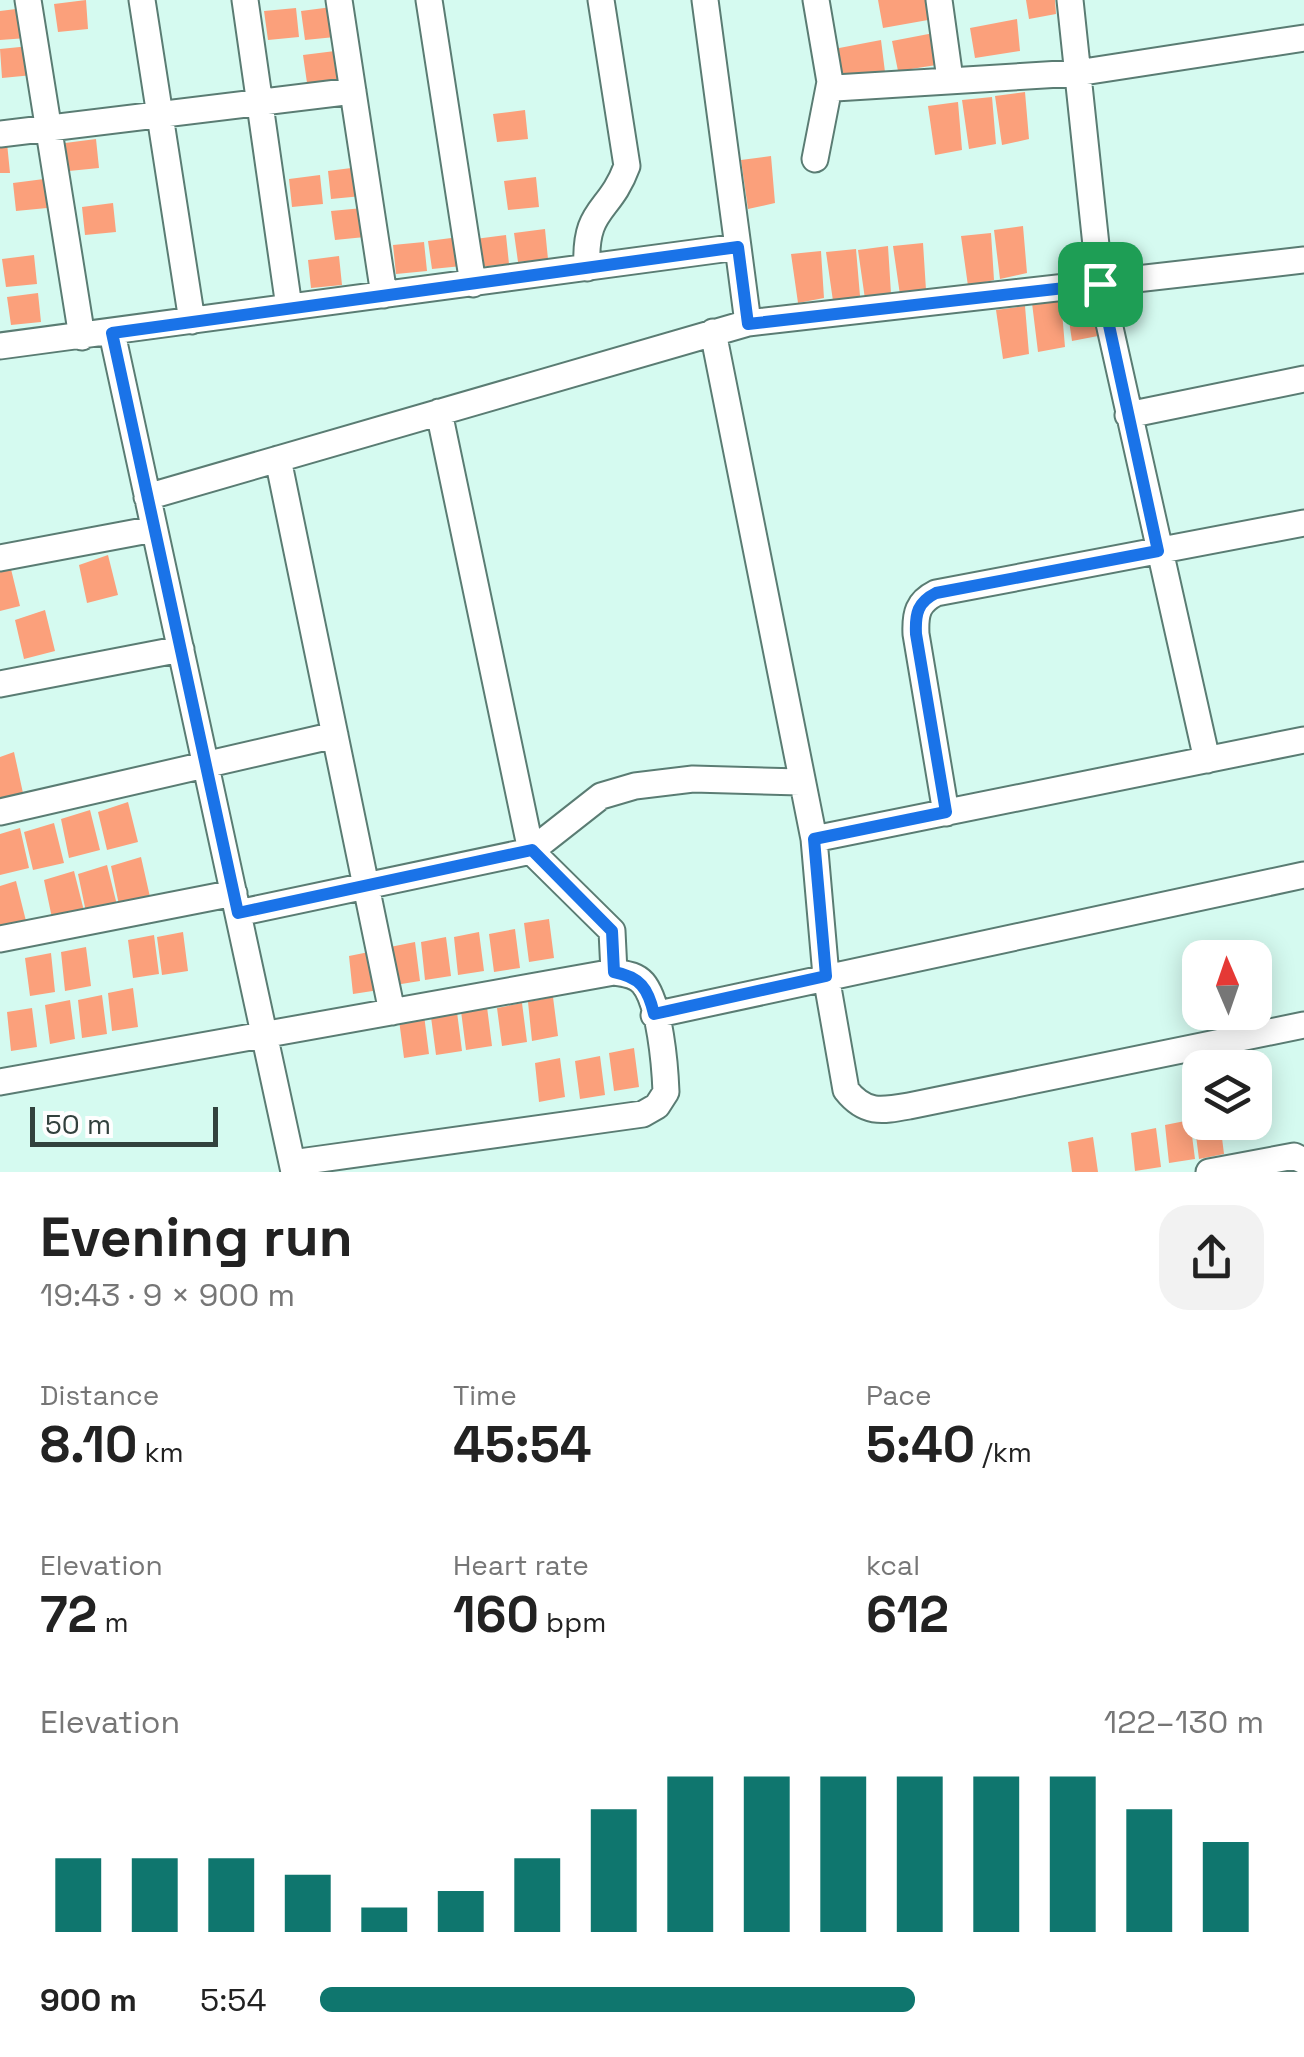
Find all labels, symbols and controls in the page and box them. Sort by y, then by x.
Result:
pin [1058,242,1143,327]
icon: arrive [1073,257,1128,312]
north arrow [1182,940,1272,1030]
map controls [1182,940,1272,1140]
button: layers [1182,1050,1272,1140]
scale bar [30,1102,218,1146]
text: 50 m [45,1106,111,1142]
text: Evening run [40,1202,353,1272]
button: share [1159,1205,1264,1310]
text: 19:43 · 9 × 900 m [40,1275,295,1315]
text: Distance [40,1377,159,1413]
text: Time [453,1377,517,1413]
text: Pace [866,1377,932,1413]
text: 8.10 [40,1413,137,1477]
text: 45:54 [453,1413,592,1477]
text: 5:40 [866,1413,975,1477]
text: km [137,1434,184,1470]
text: /km [975,1434,1032,1470]
text: Elevation [40,1547,163,1583]
text: Heart rate [453,1547,589,1583]
text: kcal [866,1547,920,1583]
text: 72 [40,1583,97,1647]
text: 160 [453,1583,539,1647]
text: 612 [866,1583,949,1647]
text: m [97,1604,128,1640]
text: bpm [539,1604,606,1640]
text: Elevation [40,1702,180,1742]
text: 122–130 m [1104,1702,1264,1742]
text: 900 m [40,1980,137,2020]
text: 5:54 [200,1980,266,2020]

